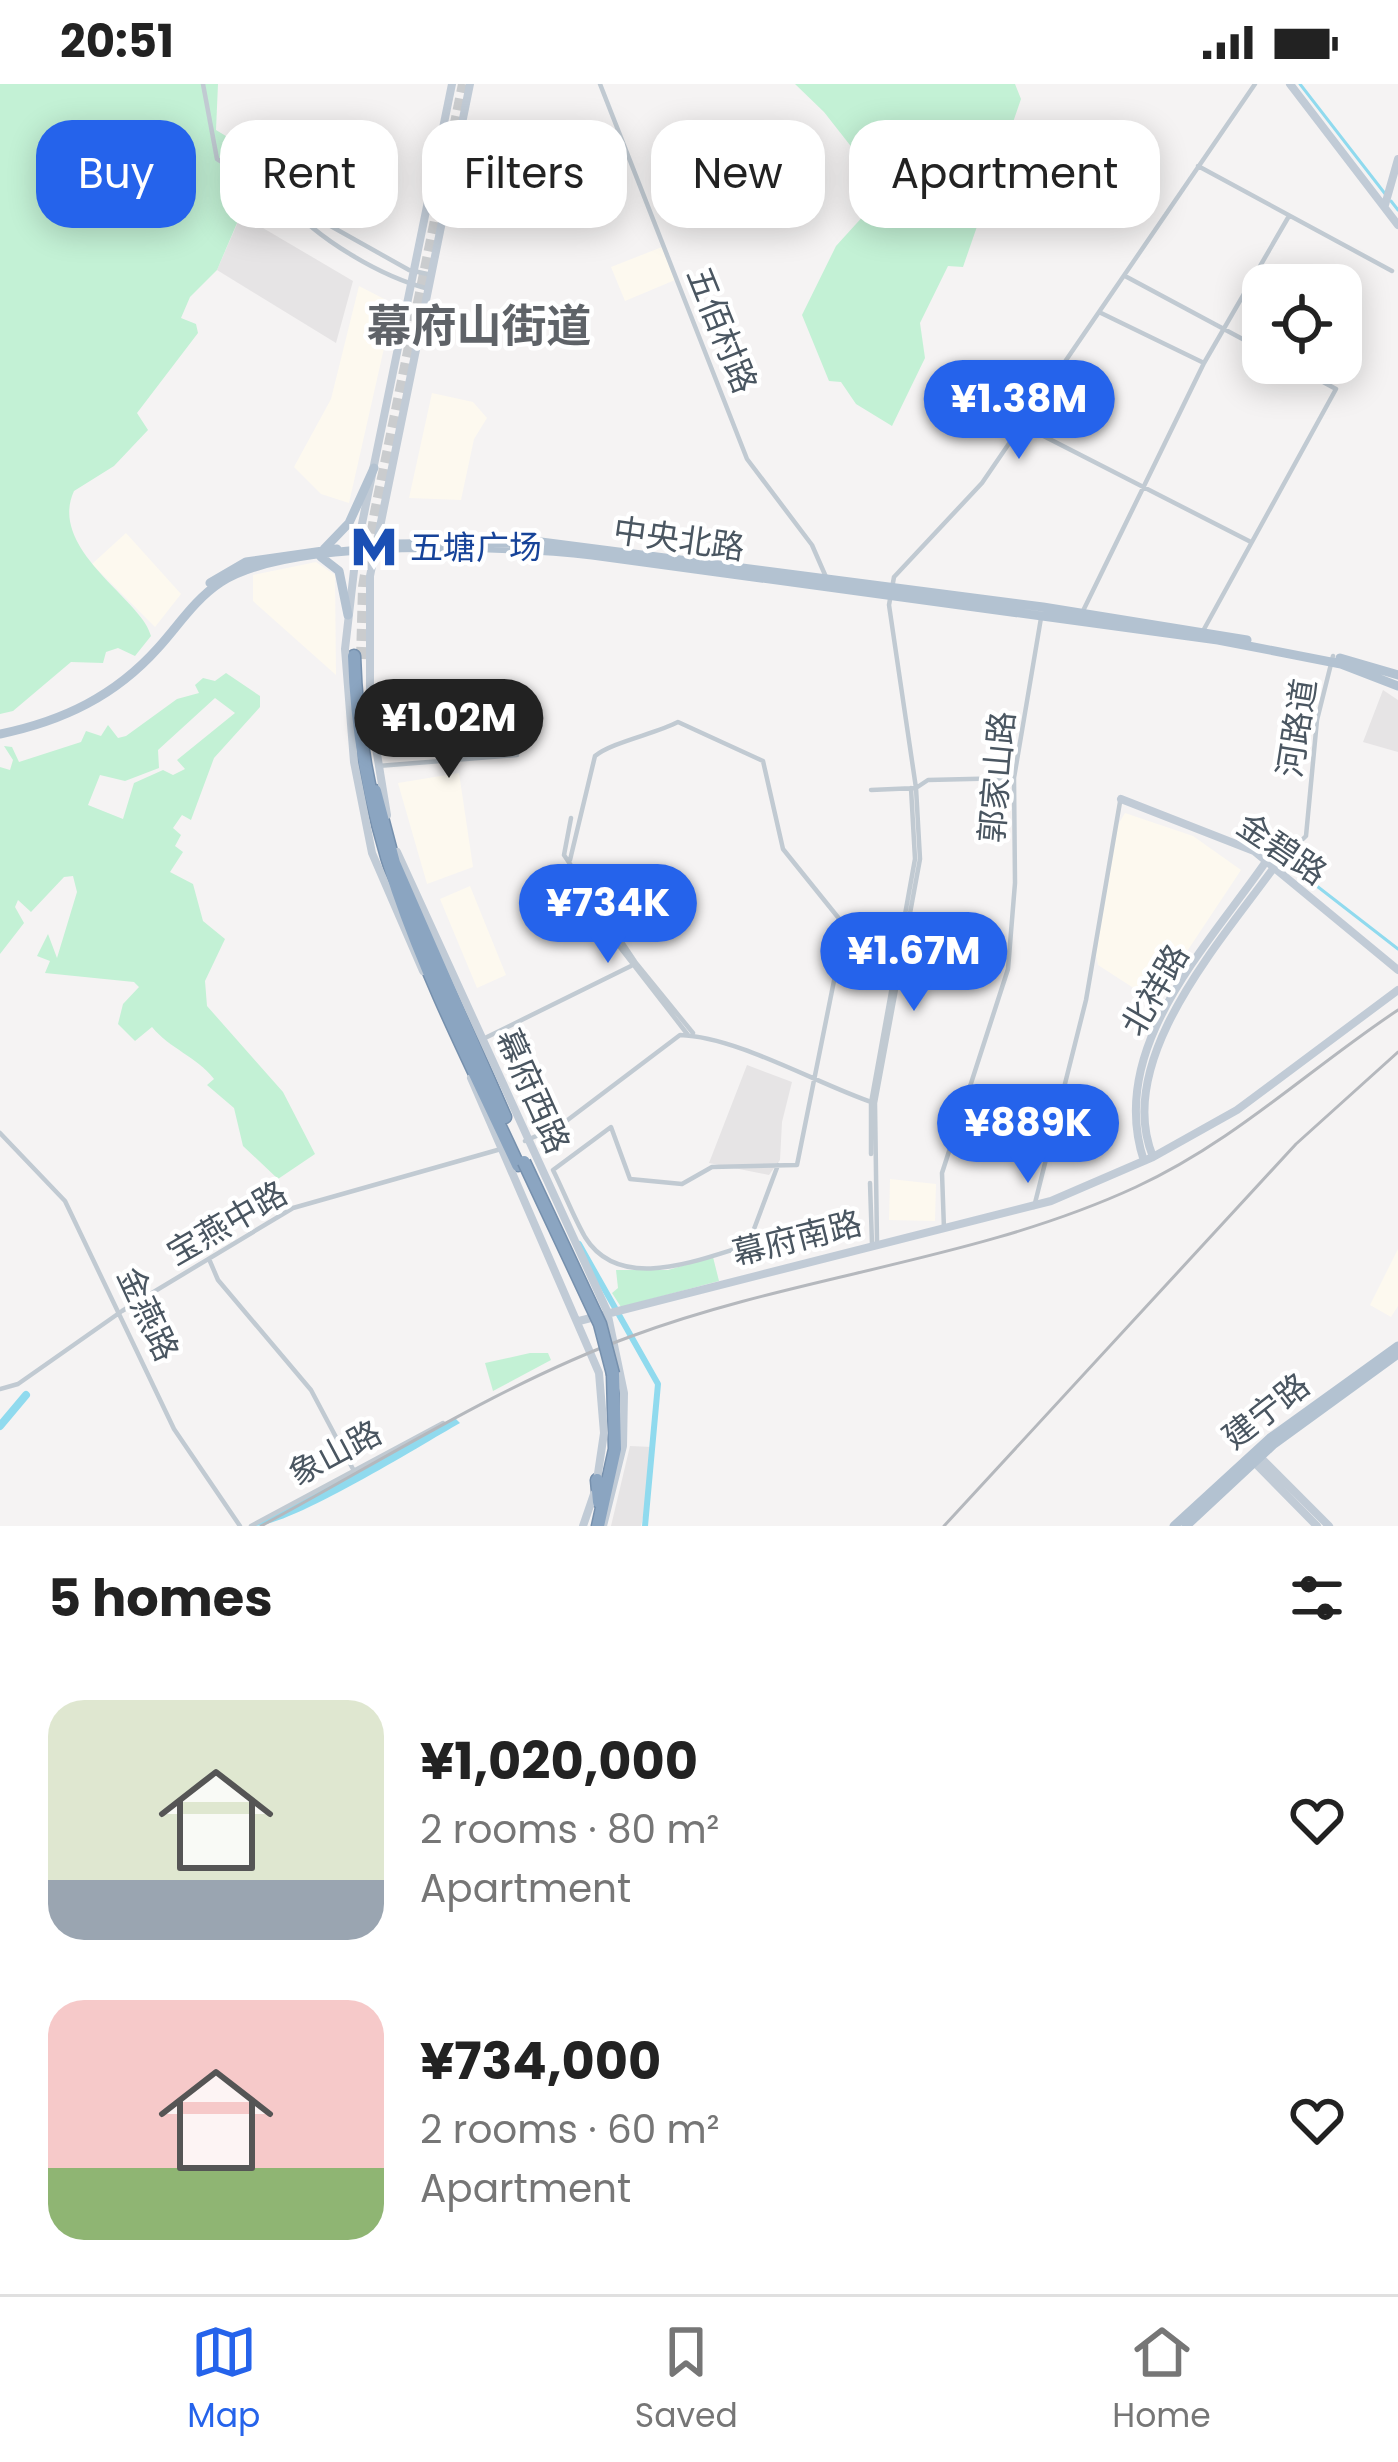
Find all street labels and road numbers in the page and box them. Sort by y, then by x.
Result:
street label: 五佰村路 [675,260,769,400]
street label: 中央北路 [610,507,748,571]
street label: 河路道 [1266,675,1328,781]
street label: 郭家山路 [968,709,1026,845]
street label: 金碧路 [1228,802,1336,896]
street label: 北祥路 [1110,935,1200,1045]
street label: 幕府西路 [485,1021,581,1161]
street label: 宝燕中路 [158,1170,296,1276]
street label: 幕府南路 [727,1199,867,1277]
street label: 金燕路 [106,1259,190,1369]
street label: 建宁路 [1213,1362,1319,1460]
street label: 象山路 [280,1409,390,1497]

